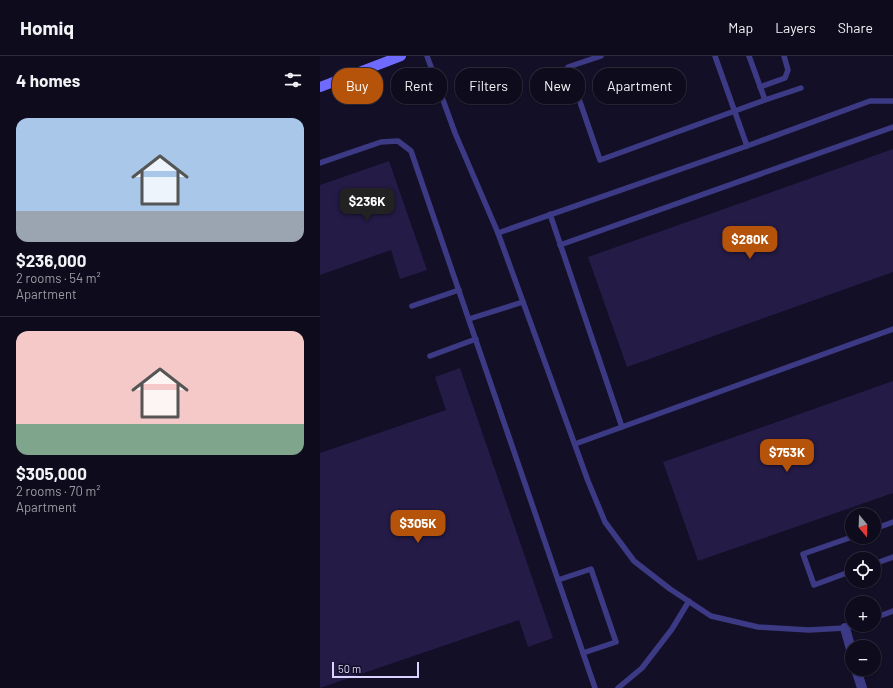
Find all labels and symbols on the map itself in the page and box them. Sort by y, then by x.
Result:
pin: $236K [339,188,395,222]
pin: $280K [722,226,778,260]
pin: $753K [759,439,815,473]
north arrow [845,508,881,544]
pin: $305K [390,510,446,544]
scale bar [332,660,419,679]

